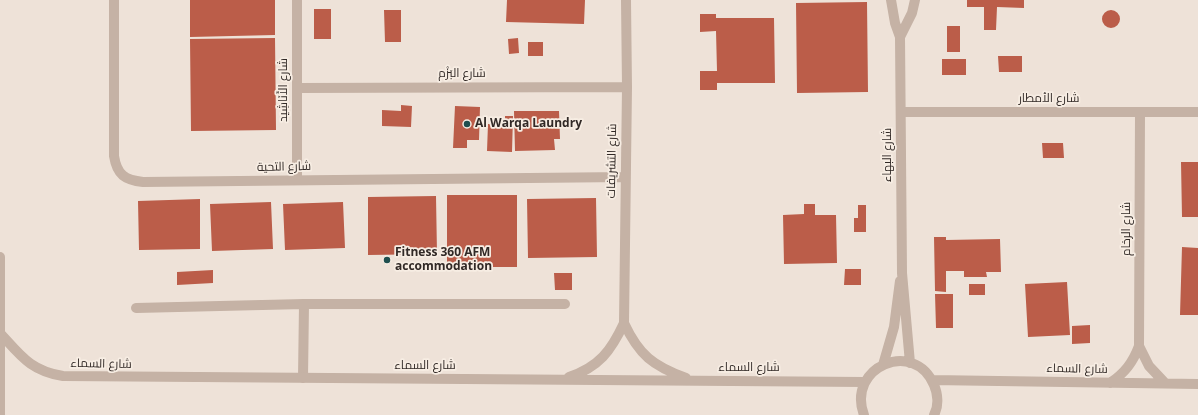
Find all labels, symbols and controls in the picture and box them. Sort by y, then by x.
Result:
street label: شارع الأَنَاشِيد [277,58,291,122]
street label: شارع البَزْم [438,67,486,81]
street label: شارع الأمطار [1019,92,1079,106]
place label: Al Warqa Laundry [475,117,582,131]
marker: Al Warqa Laundry [462,119,472,129]
street label: شارع التشريفات [604,123,620,199]
street label: شارع البهاء [881,128,895,182]
street label: شارع التحية [257,159,311,175]
street label: شارع الرخام [1120,202,1134,256]
place label: Fitness 360 AFM accommodation [395,246,492,274]
marker: Fitness 360 AFM accommodation [382,255,392,265]
street label: شارع السماء [70,356,132,372]
street label: شارع السماء [394,359,456,373]
street label: شارع السماء [718,361,780,375]
street label: شارع السماء [1046,361,1108,377]

